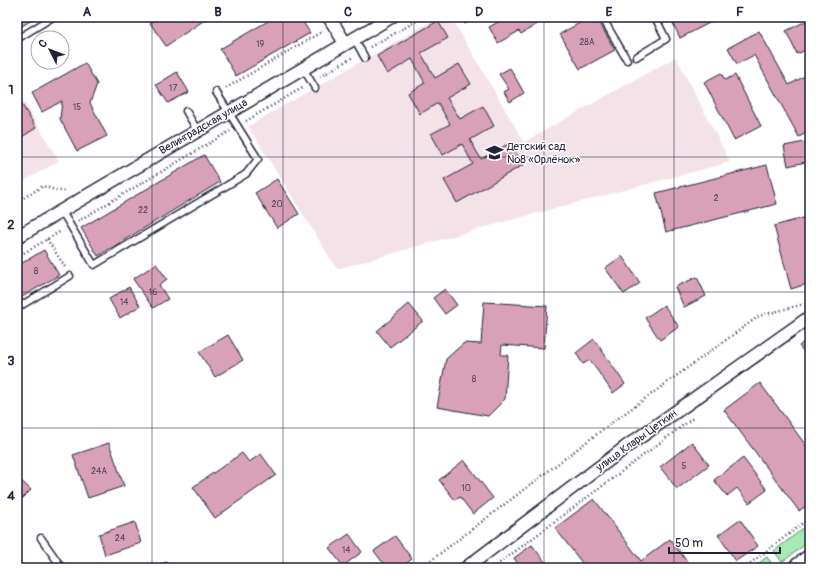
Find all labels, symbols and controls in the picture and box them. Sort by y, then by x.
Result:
text: A [83,4,92,20]
text: B [214,4,222,20]
text: C [344,4,352,20]
text: D [475,4,483,20]
text: E [606,4,613,20]
text: F [736,4,744,20]
north arrow [30,30,70,70]
text: С [36,37,50,51]
house number: 28А [579,37,595,48]
house number: 19 [256,39,264,50]
text: 1 [8,82,14,98]
house number: 17 [169,83,177,94]
street label: Велинградская улица [157,96,250,157]
house number: 15 [73,102,81,113]
place label: Детский сад №8 «Орлёнок» [506,140,581,166]
school or university icon: Детский сад №8 «Орлёнок» [484,142,504,162]
house number: 2 [713,193,719,204]
house number: 20 [271,199,283,210]
house number: 22 [138,205,148,216]
text: 2 [7,217,15,233]
house number: 8 [34,266,39,277]
house number: 16 [149,287,157,298]
house number: 14 [120,297,129,308]
text: 3 [7,353,15,369]
house number: 8 [472,374,477,385]
street label: улица Клары Цеткин [593,407,679,475]
house number: 5 [682,461,687,472]
house number: 24А [91,466,107,477]
house number: 10 [461,483,471,494]
text: 4 [7,488,15,504]
scale bar [669,529,780,555]
house number: 24 [115,533,126,544]
text: 50 m [675,536,703,551]
house number: 14 [342,545,351,556]

